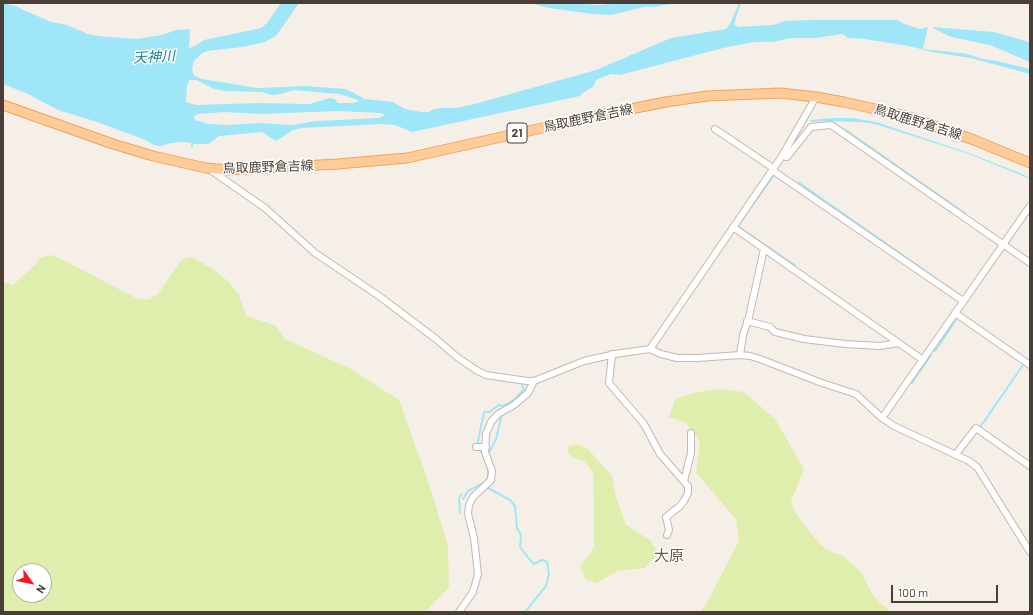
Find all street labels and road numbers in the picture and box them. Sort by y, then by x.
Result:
street label: 鳥取鹿野倉吉線 [542,101,634,135]
street label: 鳥取鹿野倉吉線 [872,101,964,143]
road number: 21 [507,123,527,143]
street label: 鳥取鹿野倉吉線 [222,158,314,176]

